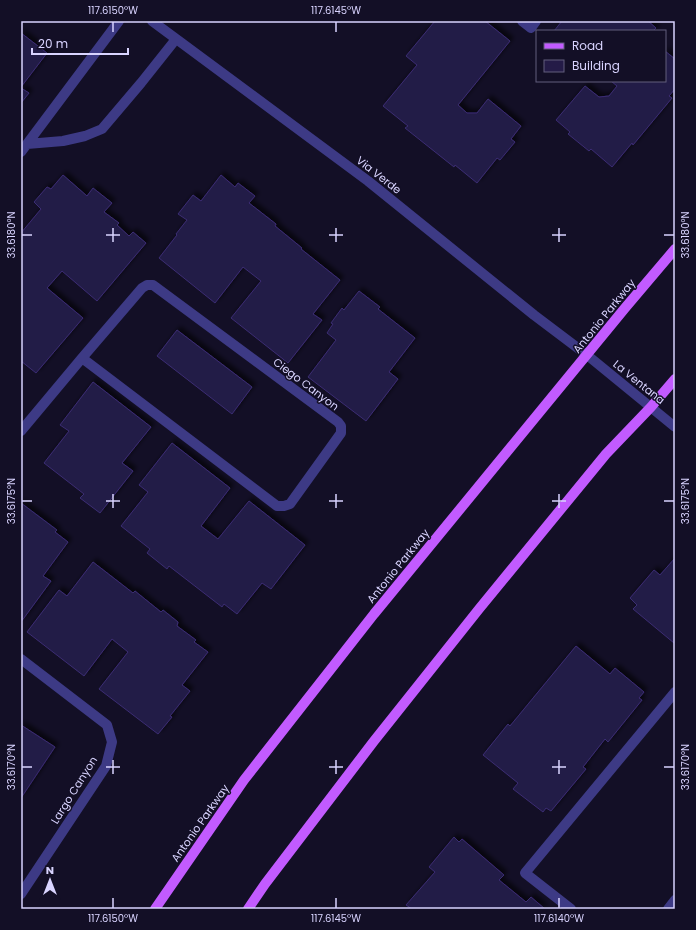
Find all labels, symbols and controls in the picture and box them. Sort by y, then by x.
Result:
text: 117.6150°W [88,3,138,18]
text: 117.6145°W [311,3,361,18]
scale bar [32,30,128,56]
legend [536,30,666,82]
text: 20 m [38,35,68,52]
text: Road [572,37,603,54]
text: Building [572,57,620,74]
street label: Via Verde [353,152,405,198]
text: 33.6180°N [4,211,19,259]
text: 33.6180°N [678,211,693,259]
street label: Antonio Parkway [569,275,639,357]
street label: Ciego Canyon [270,354,342,414]
street label: La Ventana [610,356,668,408]
text: 33.6175°N [4,478,19,524]
text: 33.6175°N [678,478,693,524]
street label: Antonio Parkway [363,525,433,607]
text: 33.6170°N [4,744,19,790]
text: 33.6170°N [678,744,693,790]
street label: Largo Canyon [47,753,101,827]
street label: Antonio Parkway [167,780,233,865]
north arrow [30,860,70,900]
text: N [46,862,54,878]
text: 117.6150°W [88,911,138,926]
text: 117.6145°W [311,911,361,926]
text: 117.6140°W [534,911,584,926]

